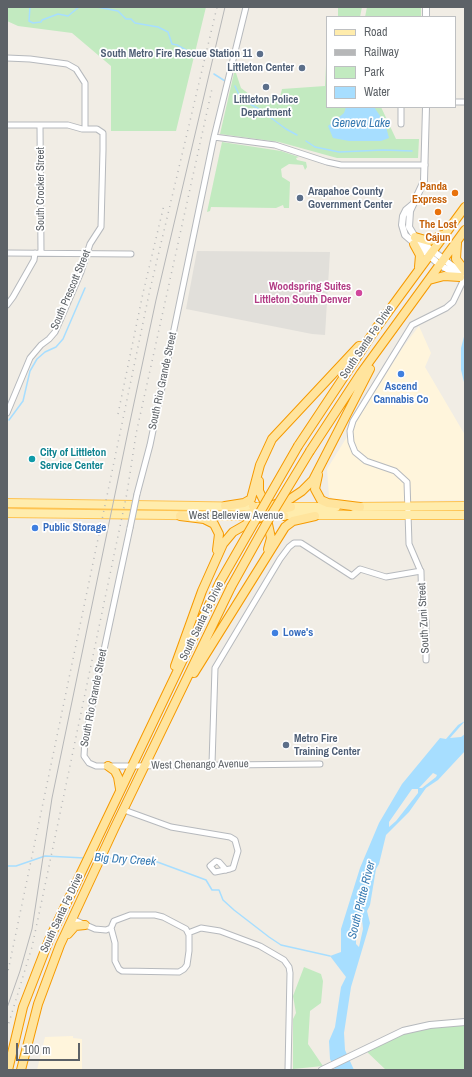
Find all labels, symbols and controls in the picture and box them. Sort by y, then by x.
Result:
legend [326,16,456,108]
text: Road [364,24,388,40]
text: Railway [364,44,399,60]
place label: South Metro Fire Rescue Station 11 [101,47,252,61]
marker: South Metro Fire Rescue Station 11 [255,49,265,59]
place label: Littleton Center [227,61,294,75]
marker: Littleton Center [297,63,307,73]
text: Park [364,64,384,80]
marker: Littleton Police Department [261,82,271,92]
text: Water [364,84,390,100]
place label: Littleton Police Department [234,93,298,119]
water label: Geneva Lake [332,117,390,131]
street label: South Crocker Street [34,147,48,231]
place label: Panda Express [412,180,447,206]
place label: Arapahoe County Government Center [308,185,392,211]
marker: Panda Express [450,188,460,198]
marker: Arapahoe County Government Center [295,193,305,203]
marker: The Lost Cajun [433,207,443,217]
place label: The Lost Cajun [419,218,457,244]
street label: South Prescott Street [48,248,94,332]
place label: Woodspring Suites Littleton South Denver [254,280,351,306]
marker: Woodspring Suites Littleton South Denver [354,288,364,298]
street label: South Santa Fe Drive [337,303,397,381]
street label: South Rio Grande Street [146,331,180,431]
marker: Ascend Cannabis Co [396,369,406,379]
place label: Ascend Cannabis Co [373,380,429,406]
place label: City of Littleton Service Center [40,446,106,472]
marker: City of Littleton Service Center [27,454,37,464]
street label: West Belleview Avenue [189,509,283,523]
place label: Public Storage [43,521,106,535]
marker: Public Storage [30,523,40,533]
street label: South Santa Fe Drive [177,579,227,663]
street label: South Zuni Street [416,582,432,654]
place label: Lowe's [283,626,313,640]
marker: Lowe's [270,628,280,638]
street label: South Rio Grande Street [78,648,110,748]
place label: Metro Fire Training Center [294,732,360,758]
marker: Metro Fire Training Center [281,740,291,750]
street label: West Chenango Avenue [151,758,249,772]
water label: Big Dry Creek [94,851,156,869]
water label: South Platte River [345,860,379,940]
street label: South Santa Fe Drive [38,871,86,955]
scale bar [18,1035,82,1061]
text: 100 m [23,1042,50,1058]

